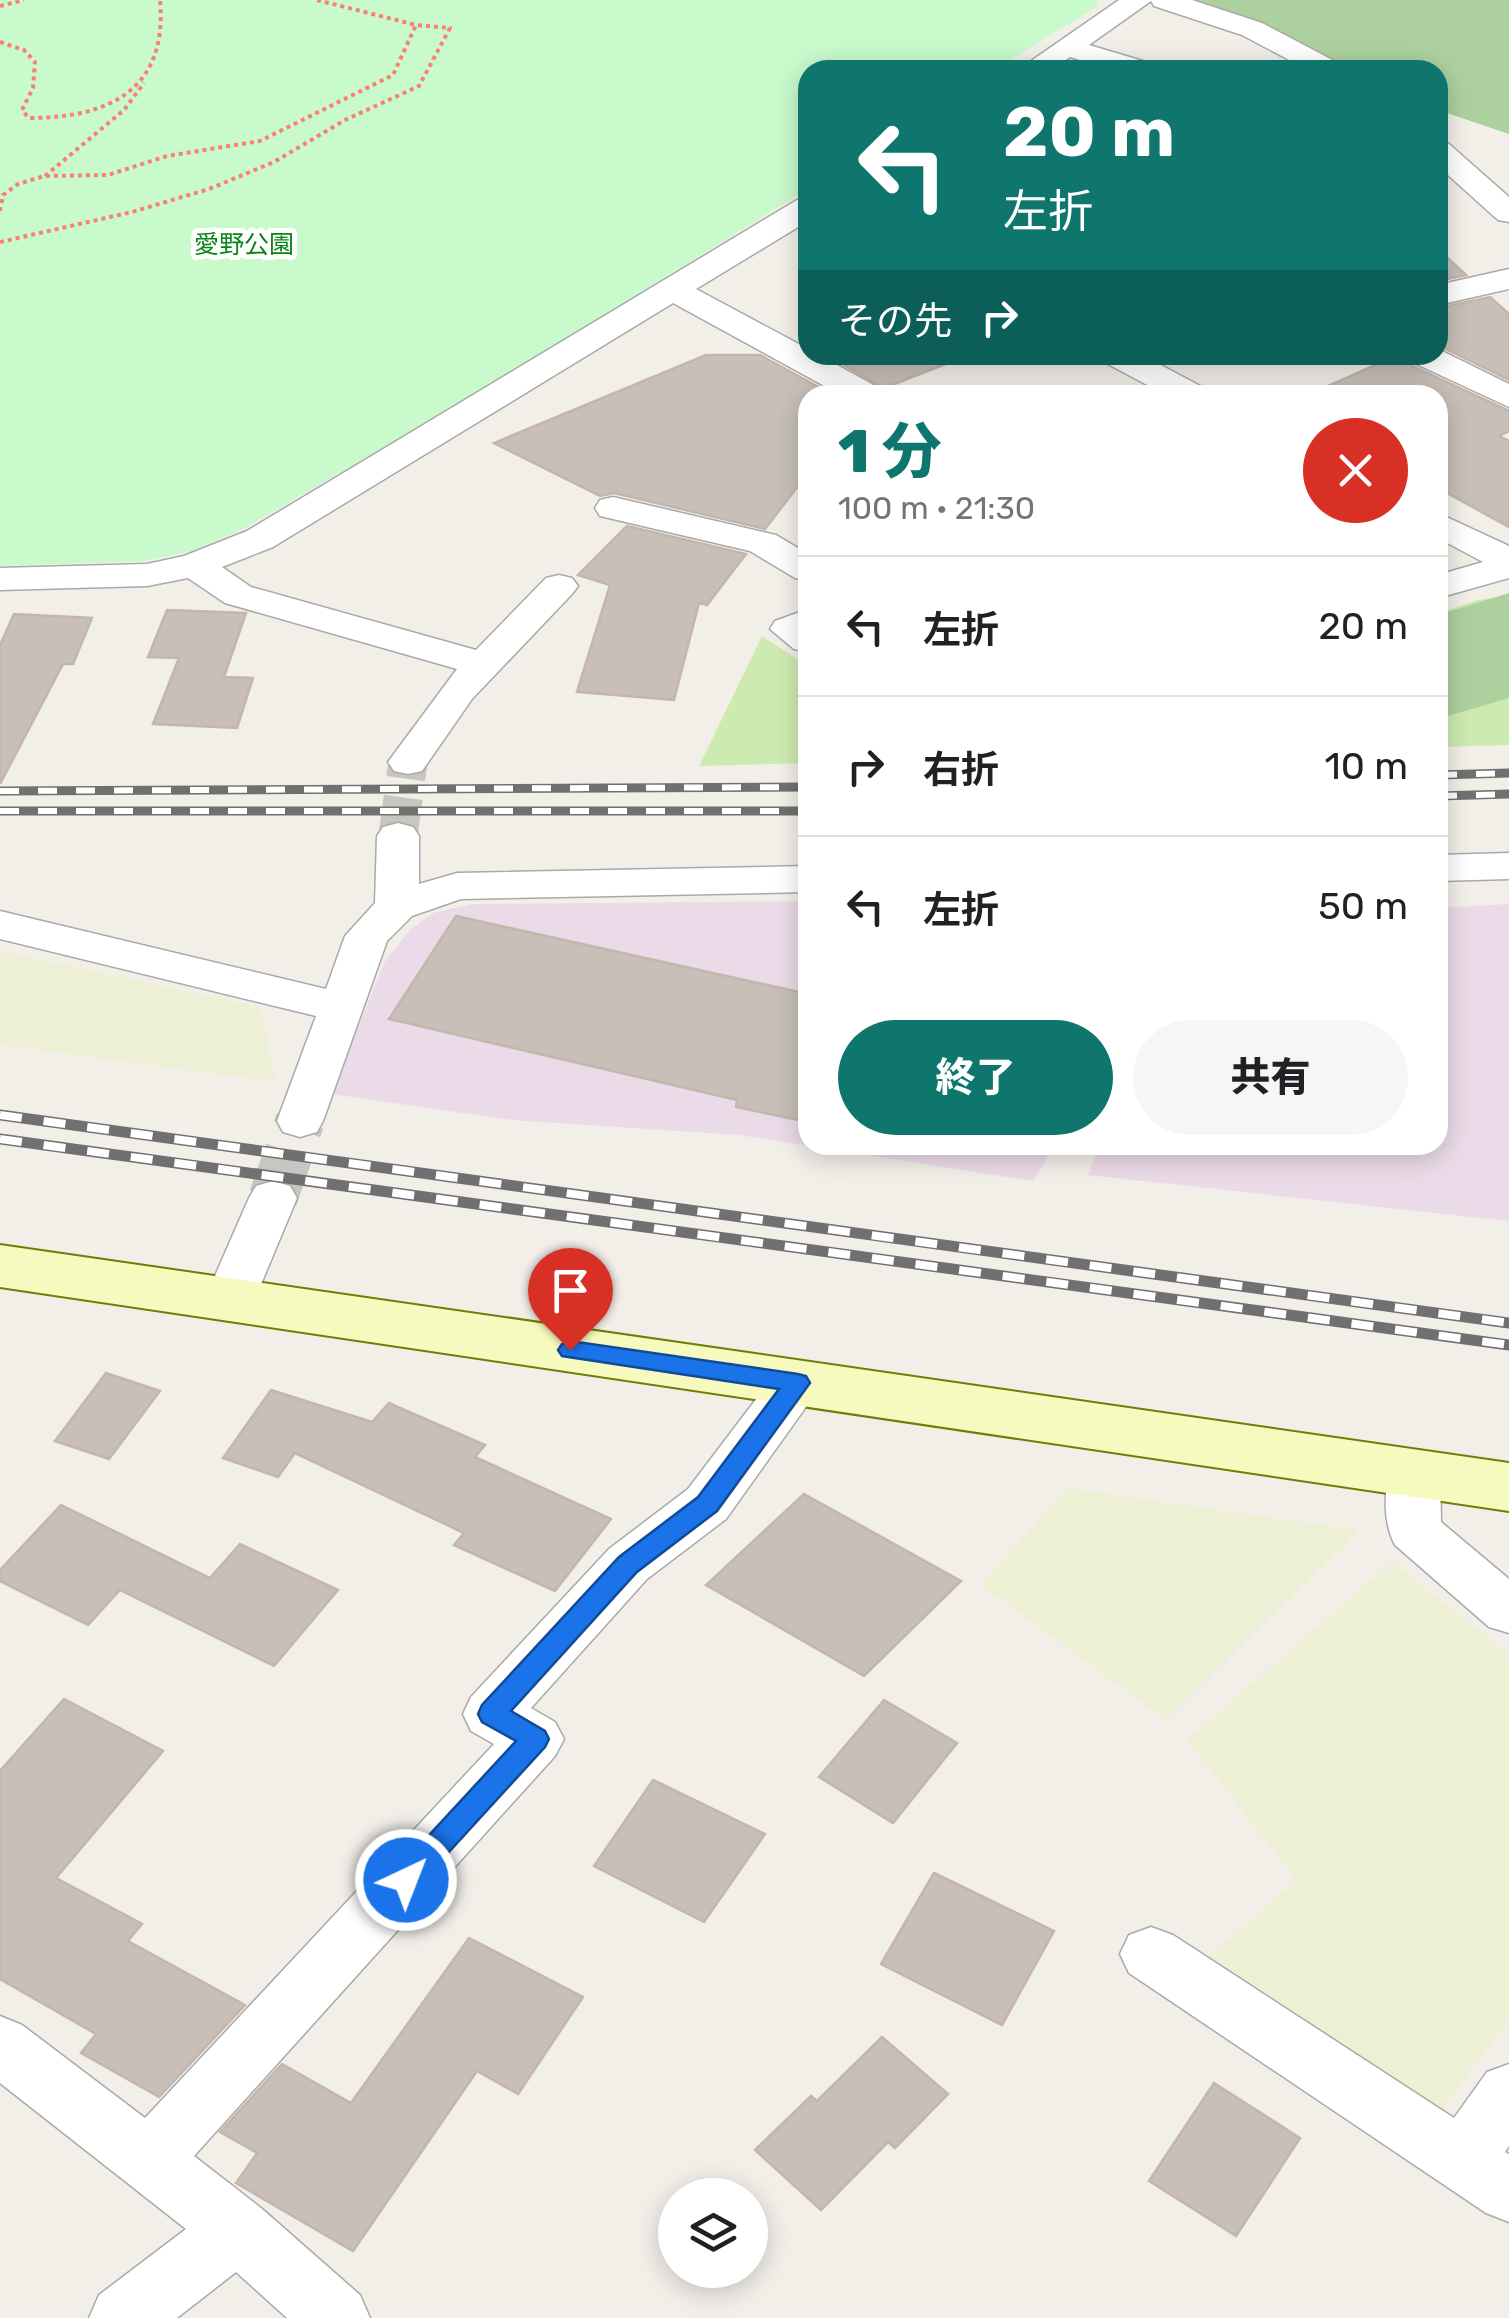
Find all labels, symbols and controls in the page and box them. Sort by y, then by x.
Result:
text: 20 m [1003,91,1175,174]
icon: left [838,100,968,230]
text: 左折 [1003,185,1093,238]
park label: 愛野公園 [194,230,294,259]
icon: right [972,290,1027,345]
text: その先 [838,298,952,344]
text: 1 分 [838,416,942,487]
button: close [1303,418,1408,523]
text: 100 m · 21:30 [838,489,1035,527]
icon: left [838,599,893,654]
text: 20 m [1318,603,1408,649]
text: 左折 [923,607,999,653]
icon: right [838,739,893,794]
text: 10 m [1325,743,1408,789]
text: 右折 [923,747,999,793]
icon: left [838,879,893,934]
text: 50 m [1318,883,1408,929]
text: 左折 [923,887,999,933]
button: 終了 [838,1020,1113,1135]
button: 共有 [1133,1020,1408,1135]
pin [528,1248,613,1351]
icon: arrive [543,1263,598,1318]
position arrow [354,1828,458,1932]
map controls [658,2178,768,2288]
button: layers [658,2178,768,2288]

